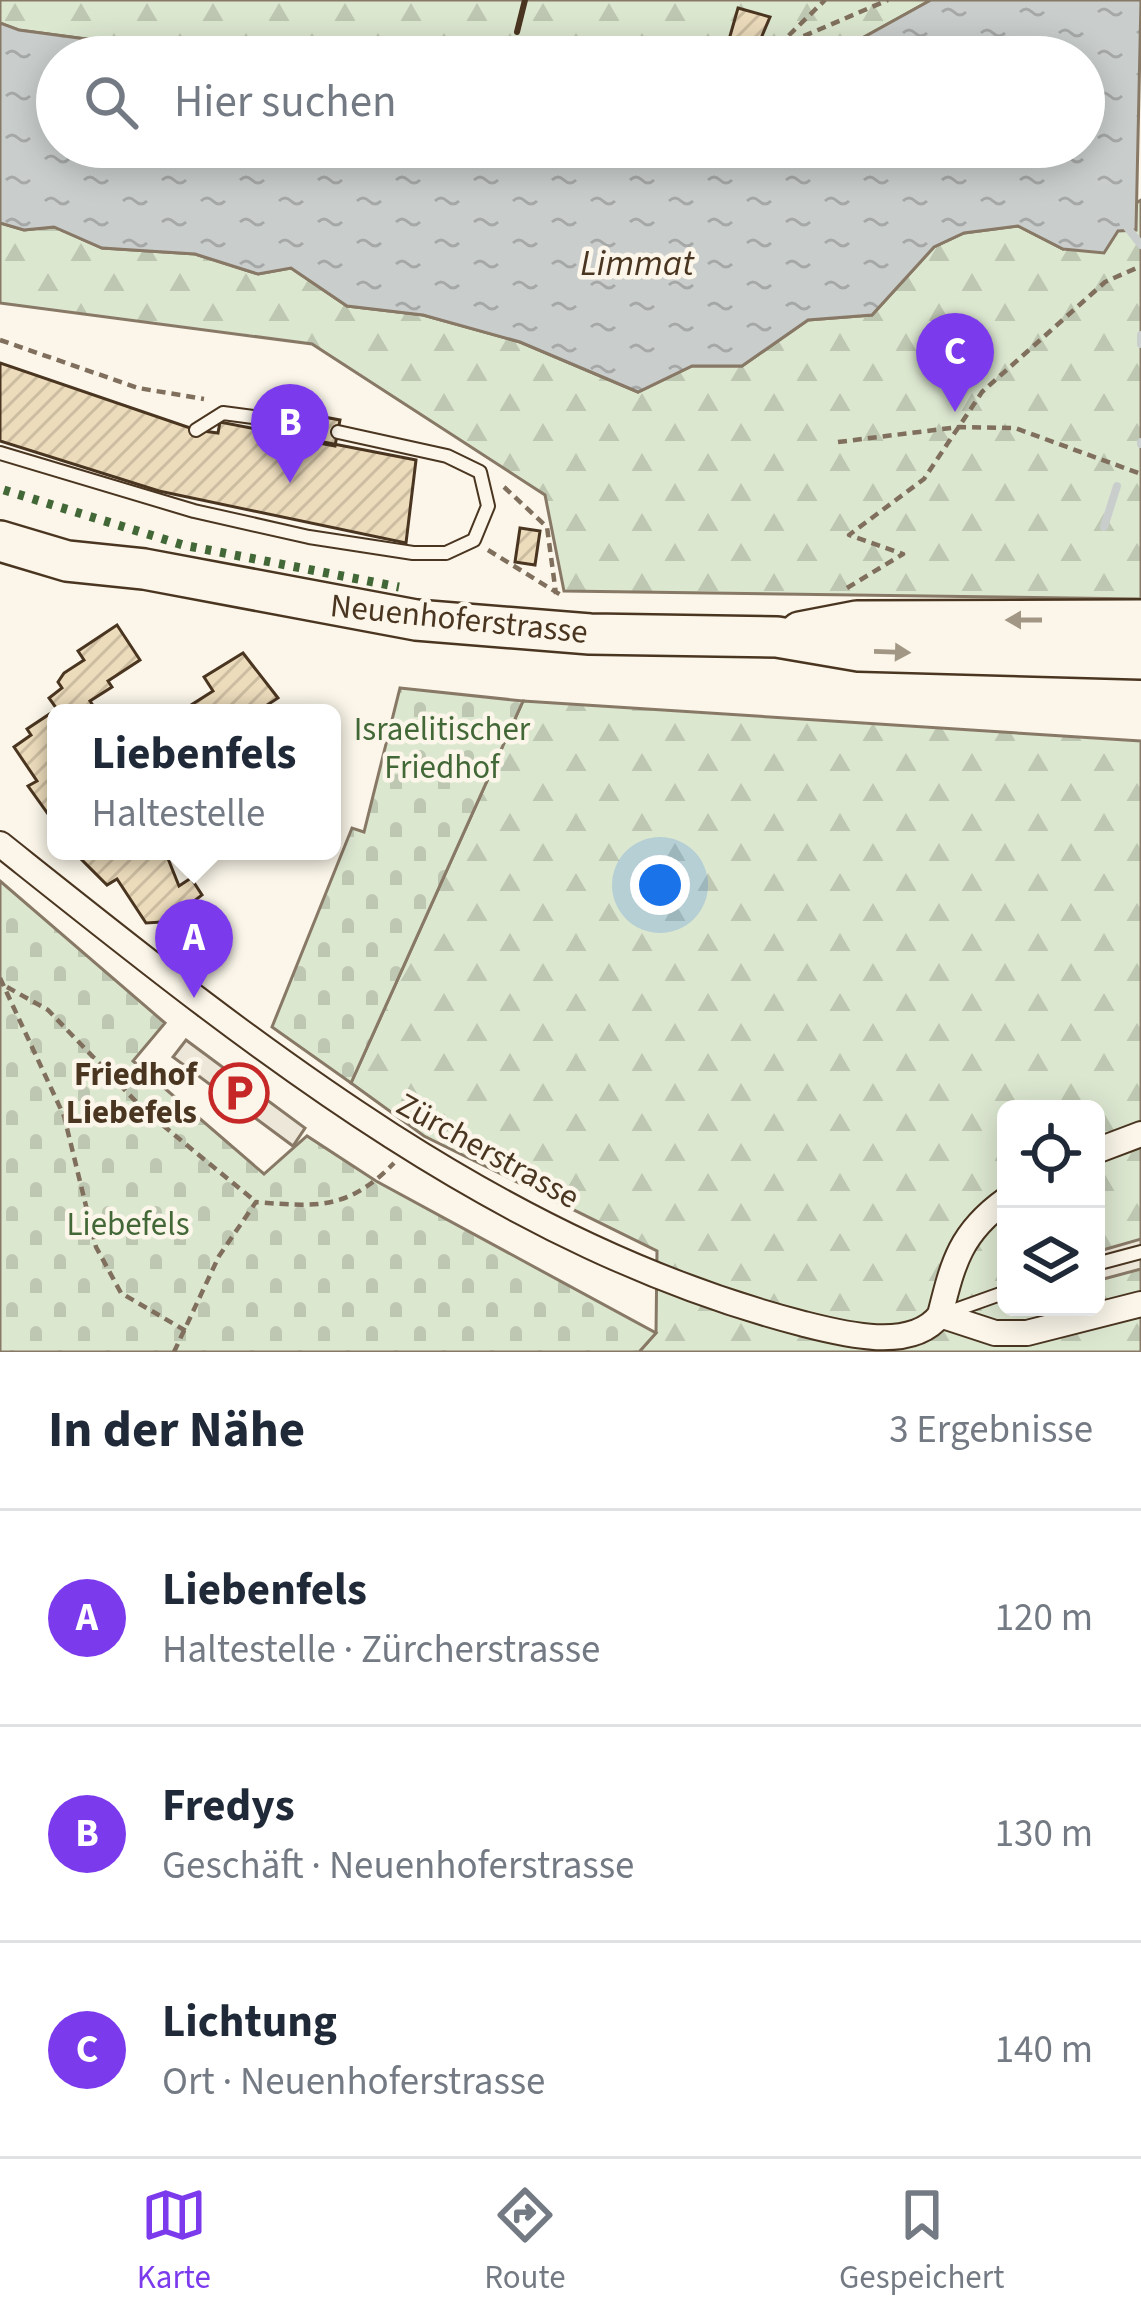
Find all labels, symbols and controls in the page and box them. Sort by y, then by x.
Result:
search box [36,36,1105,168]
icon: search [78,69,144,135]
text: Hier suchen [174,70,397,134]
water label: Limmat [580,238,695,289]
pin: C [916,313,994,412]
pin: B [251,384,329,483]
street label: Neuenhoferstrasse [328,582,590,656]
one-way arrow [1004,610,1042,630]
one-way arrow [874,643,912,662]
popup [47,704,341,860]
park label: Israelitischer Friedhof [354,706,531,791]
text: Liebenfels [92,722,296,786]
text: Haltestelle [92,786,265,842]
your location [630,855,690,915]
pin: A [155,899,233,998]
place label: Friedhof Liebefels [66,1051,199,1136]
parking icon: Friedhof Liebefels [208,1062,270,1124]
street label: Zürcherstrasse [388,1081,588,1221]
map controls [997,1100,1105,1316]
button: locate [997,1100,1105,1208]
park label: Liebefels [67,1201,189,1248]
button: layers [997,1208,1105,1316]
text: In der Nähe [48,1394,305,1466]
text: 3 Ergebnisse [889,1402,1093,1458]
text: Liebenfels [162,1558,367,1622]
text: A [76,1590,98,1646]
text: 120 m [995,1590,1093,1646]
text: Haltestelle · Zürcherstrasse [162,1622,600,1678]
text: Fredys [162,1774,295,1838]
text: B [75,1806,99,1862]
text: 130 m [995,1806,1093,1862]
text: Geschäft · Neuenhoferstrasse [162,1838,634,1894]
text: Lichtung [162,1990,337,2054]
text: C [76,2022,98,2078]
text: 140 m [995,2022,1093,2078]
text: Ort · Neuenhoferstrasse [162,2054,545,2110]
tab: Karte [137,2182,211,2301]
tab: Route [484,2182,566,2301]
tab: Gespeichert [839,2182,1004,2301]

